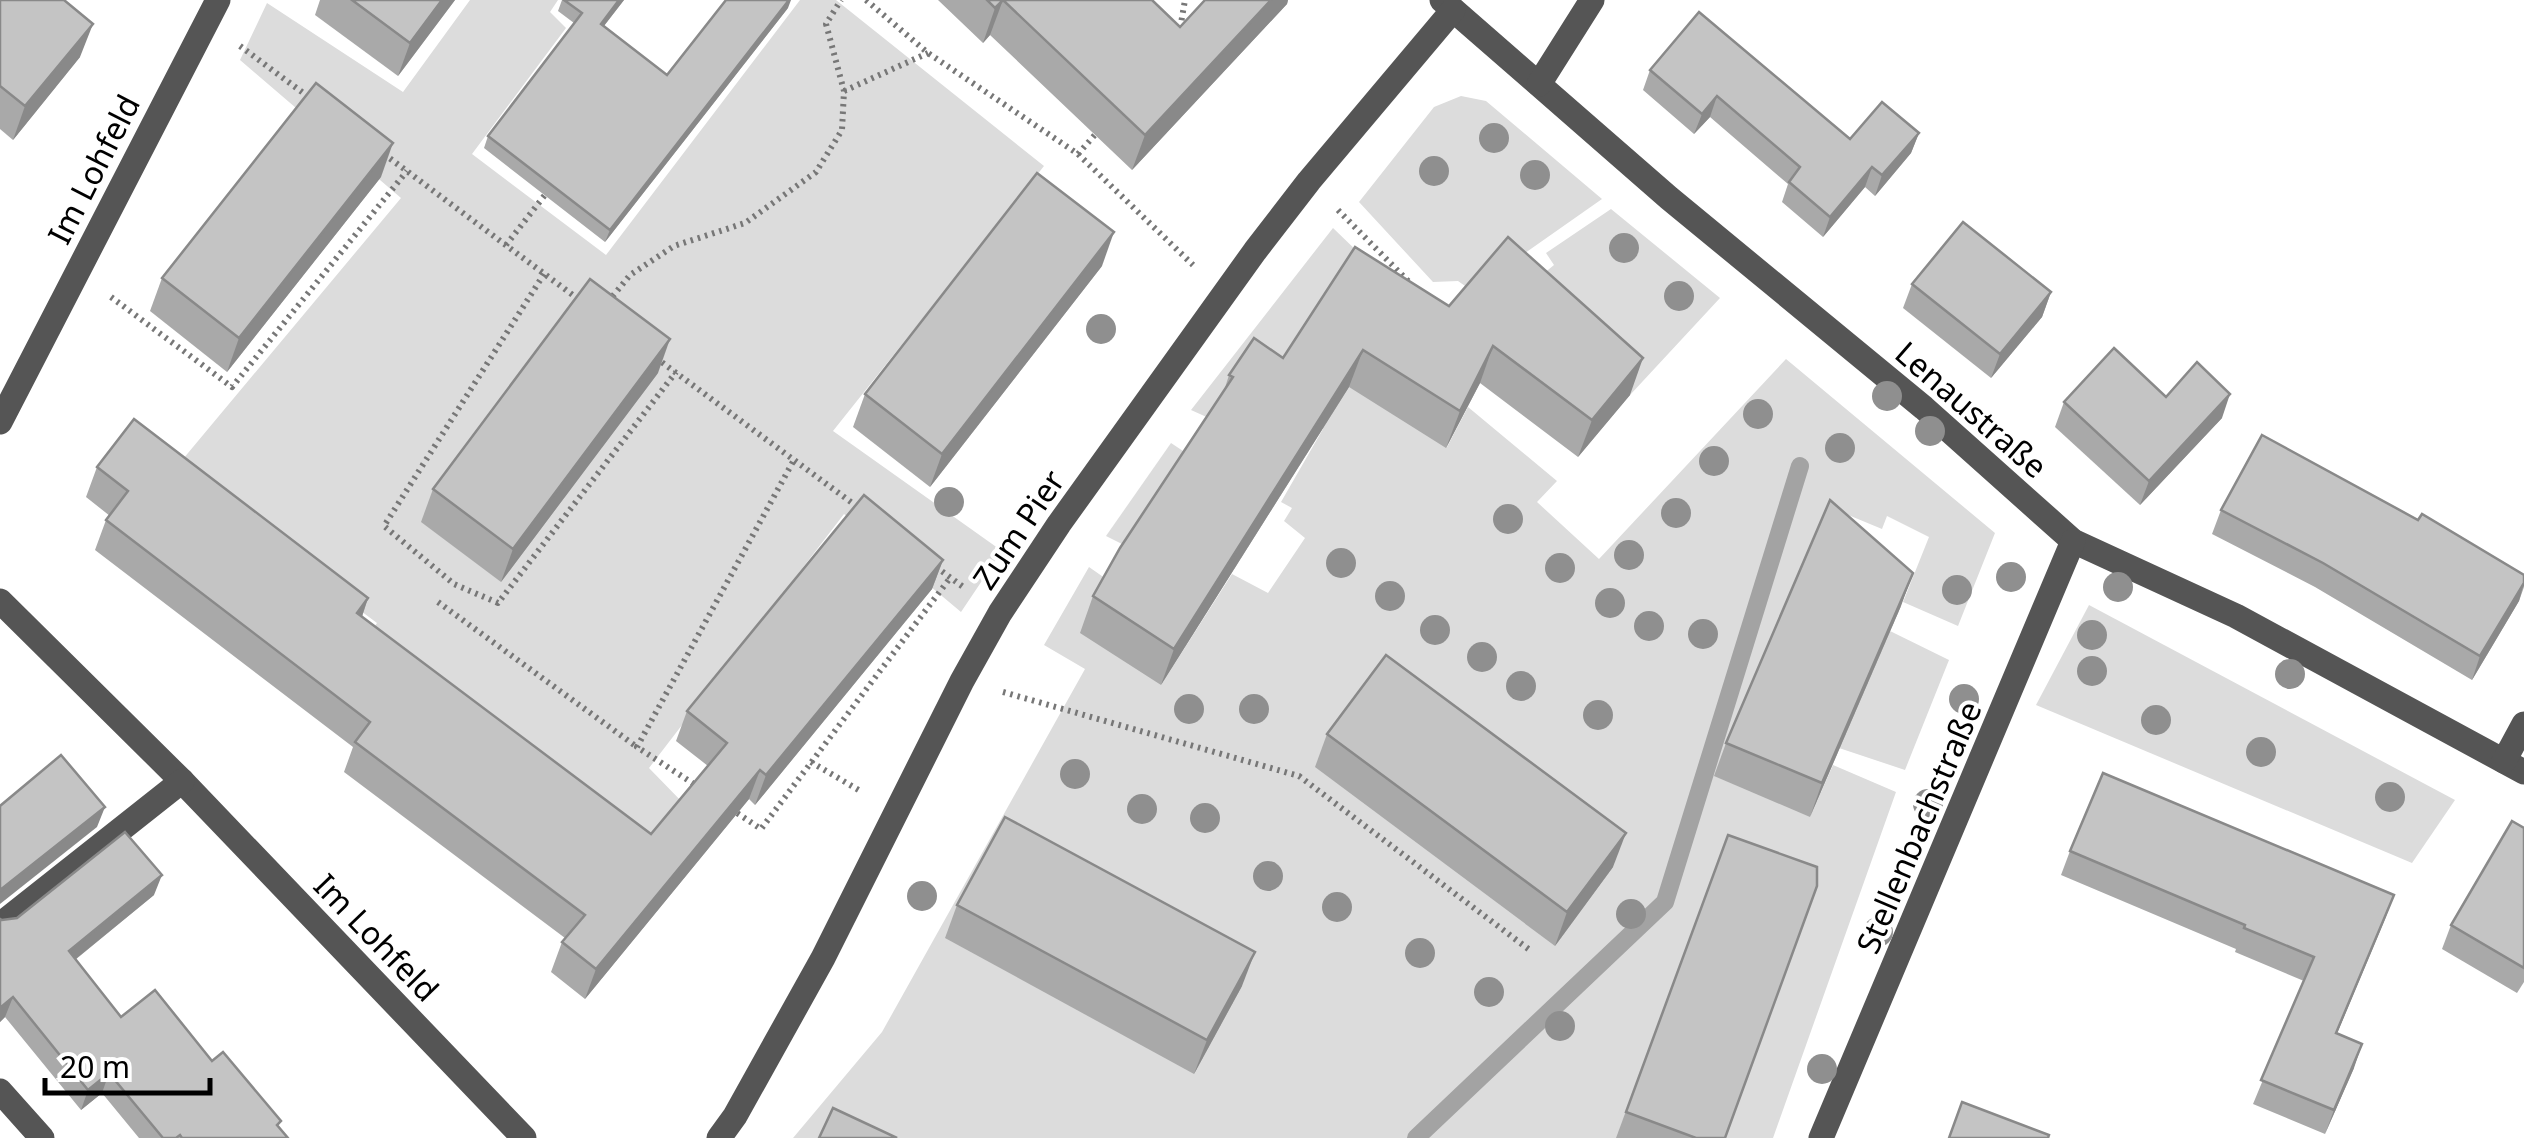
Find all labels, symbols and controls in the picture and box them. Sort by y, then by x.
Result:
street label: Im Lohfeld [37,87,149,251]
street label: Lenaustraße [1887,331,2057,487]
street label: Zum Pier [962,461,1074,597]
street label: Stellenbachstraße [1845,694,1991,960]
street label: Im Lohfeld [305,864,449,1010]
scale bar [45,1033,210,1095]
text: 20 m [60,1046,130,1087]

